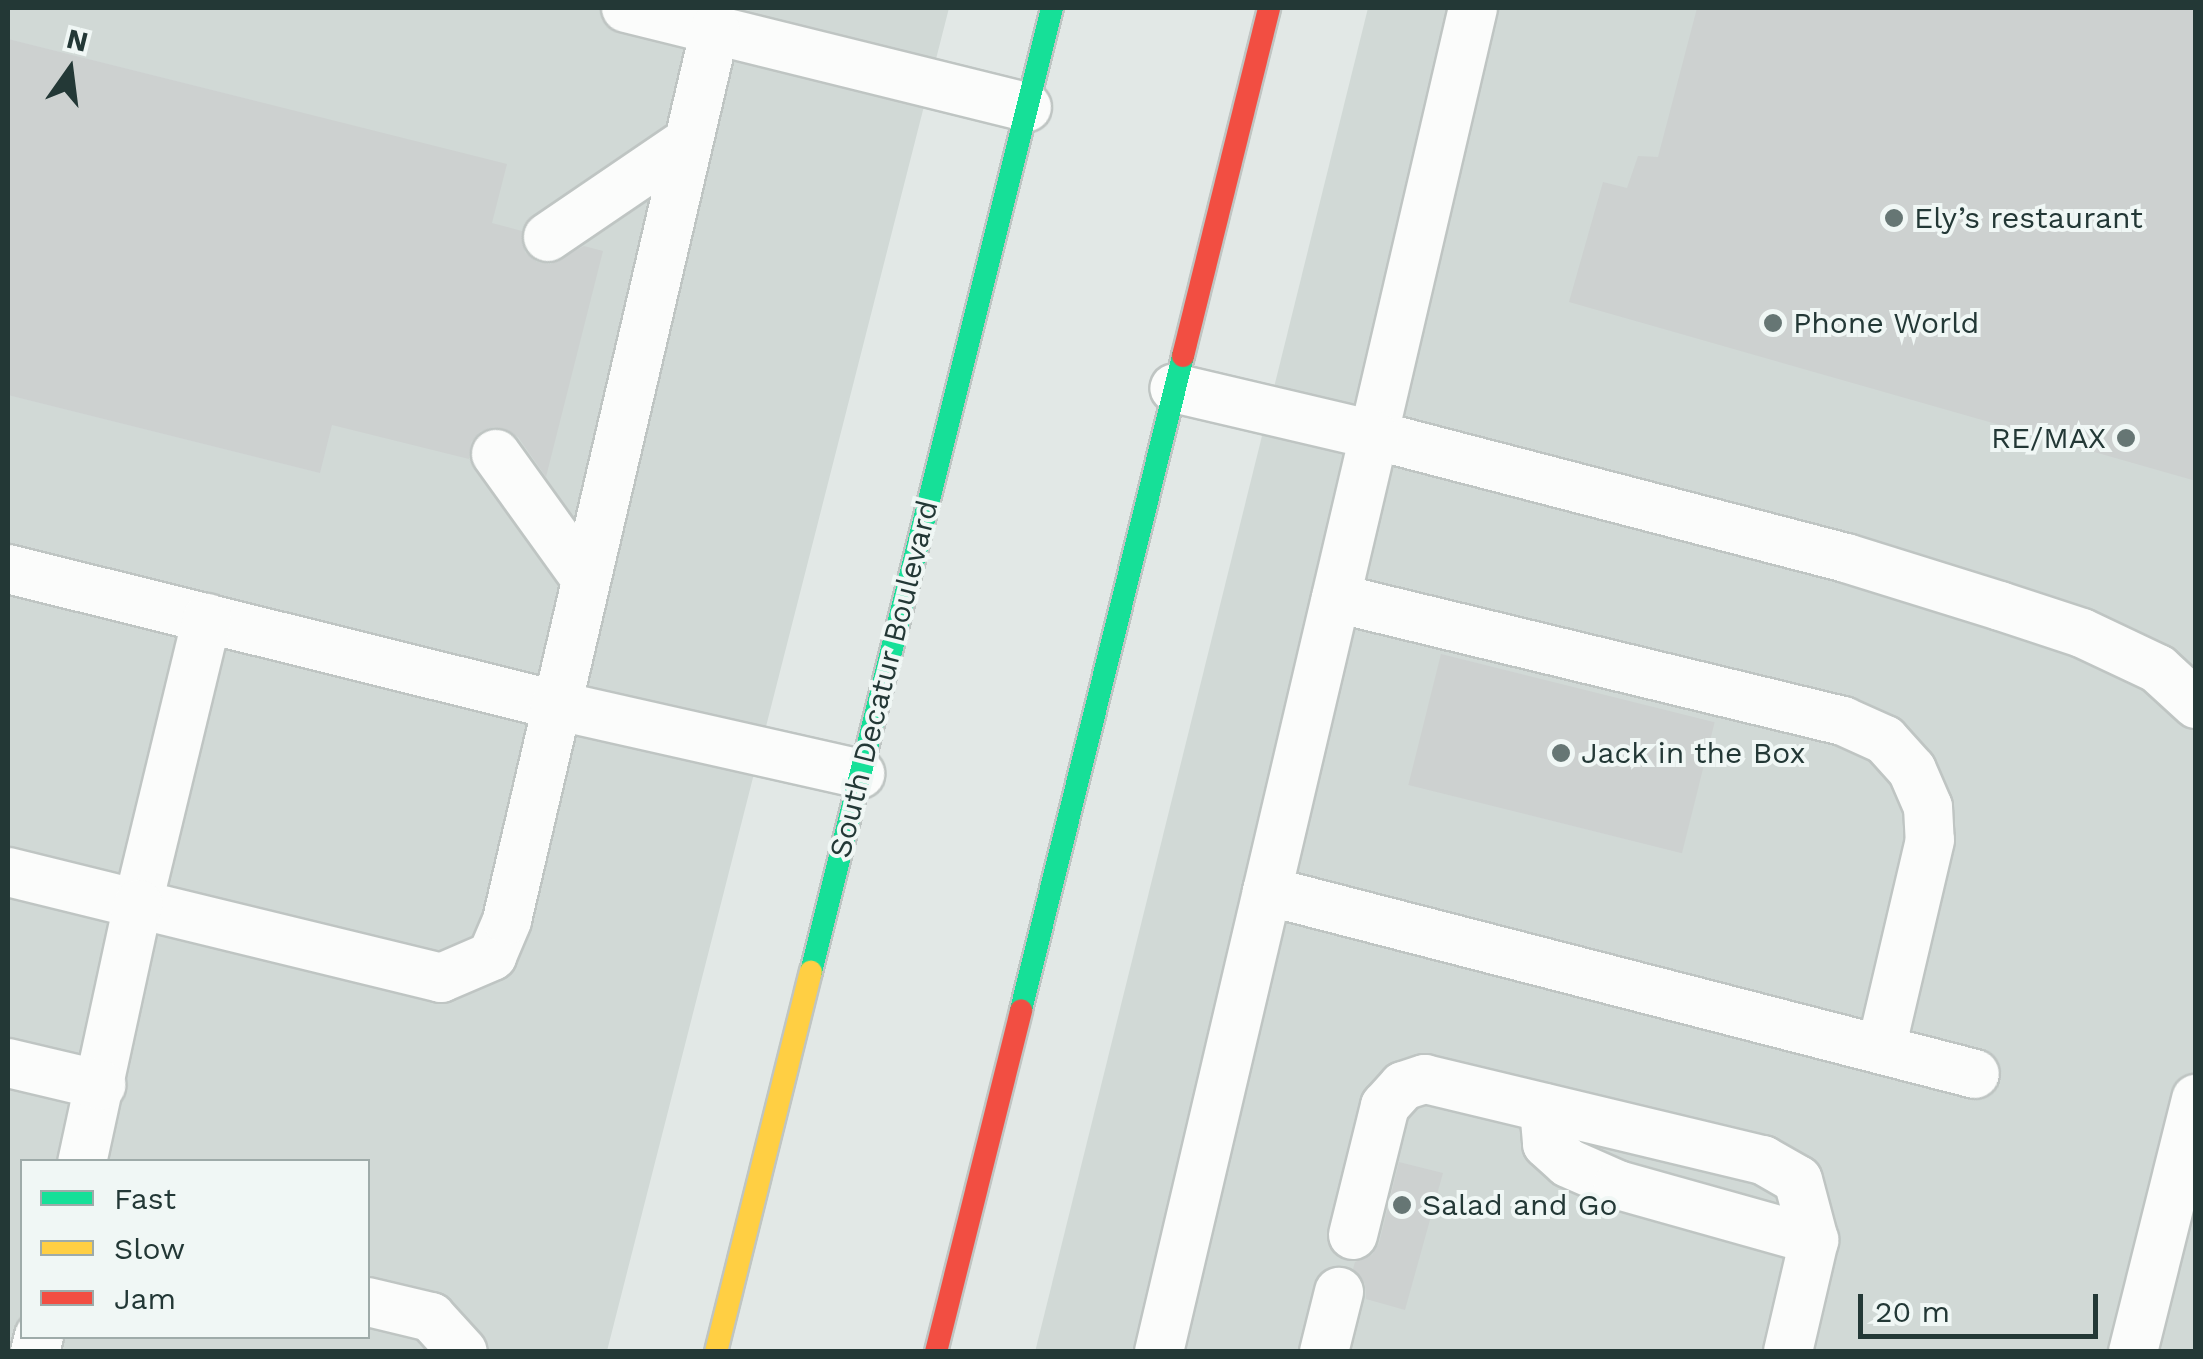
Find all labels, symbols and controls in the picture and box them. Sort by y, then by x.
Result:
north arrow [20,20,120,120]
text: N [63,22,91,59]
place label: Ely’s restaurant [1914,200,2143,236]
marker: Ely’s restaurant [1883,207,1905,229]
place label: Phone World [1793,305,1980,341]
marker: Phone World [1762,312,1784,334]
place label: RE/MAX [1991,420,2106,456]
marker: RE/MAX [2115,427,2137,449]
street label: South Decatur Boulevard [822,496,946,862]
place label: Jack in the Box [1581,735,1807,771]
marker: Jack in the Box [1550,742,1572,764]
legend [20,1159,370,1339]
text: Fast [114,1181,176,1216]
place label: Salad and Go [1422,1187,1617,1223]
marker: Salad and Go [1391,1194,1413,1216]
text: Slow [114,1231,185,1266]
scale bar [1863,1274,2103,1336]
text: Jam [114,1281,176,1316]
text: 20 m [1875,1294,1950,1329]

